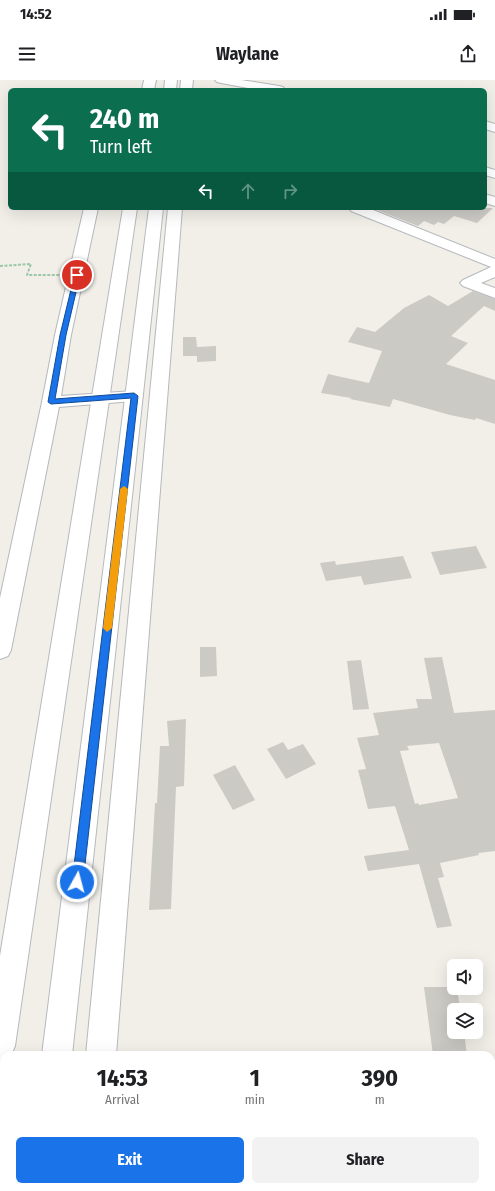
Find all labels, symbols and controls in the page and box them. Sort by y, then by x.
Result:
text: 14:52 [20,5,52,23]
icon: menu [16,43,38,65]
text: Waylane [216,43,279,65]
icon: share [457,43,479,65]
text: 240 m [90,102,159,135]
icon: left [24,104,76,156]
text: Turn left [90,136,152,158]
icon: left [195,180,217,202]
icon: ahead [237,180,259,202]
icon: right [279,180,301,202]
pin [60,258,94,292]
icon: arrive [66,264,88,286]
position arrow [56,861,98,903]
map controls [447,959,483,1039]
button: sound [447,959,483,995]
button: layers [447,1003,483,1039]
text: 14:53 [97,1064,148,1092]
text: 1 [250,1064,260,1092]
text: 390 [362,1064,398,1092]
text: Arrival [105,1092,140,1107]
text: min [245,1092,265,1107]
text: m [375,1092,385,1107]
button: Exit [16,1137,244,1183]
button: Share [252,1137,479,1183]

